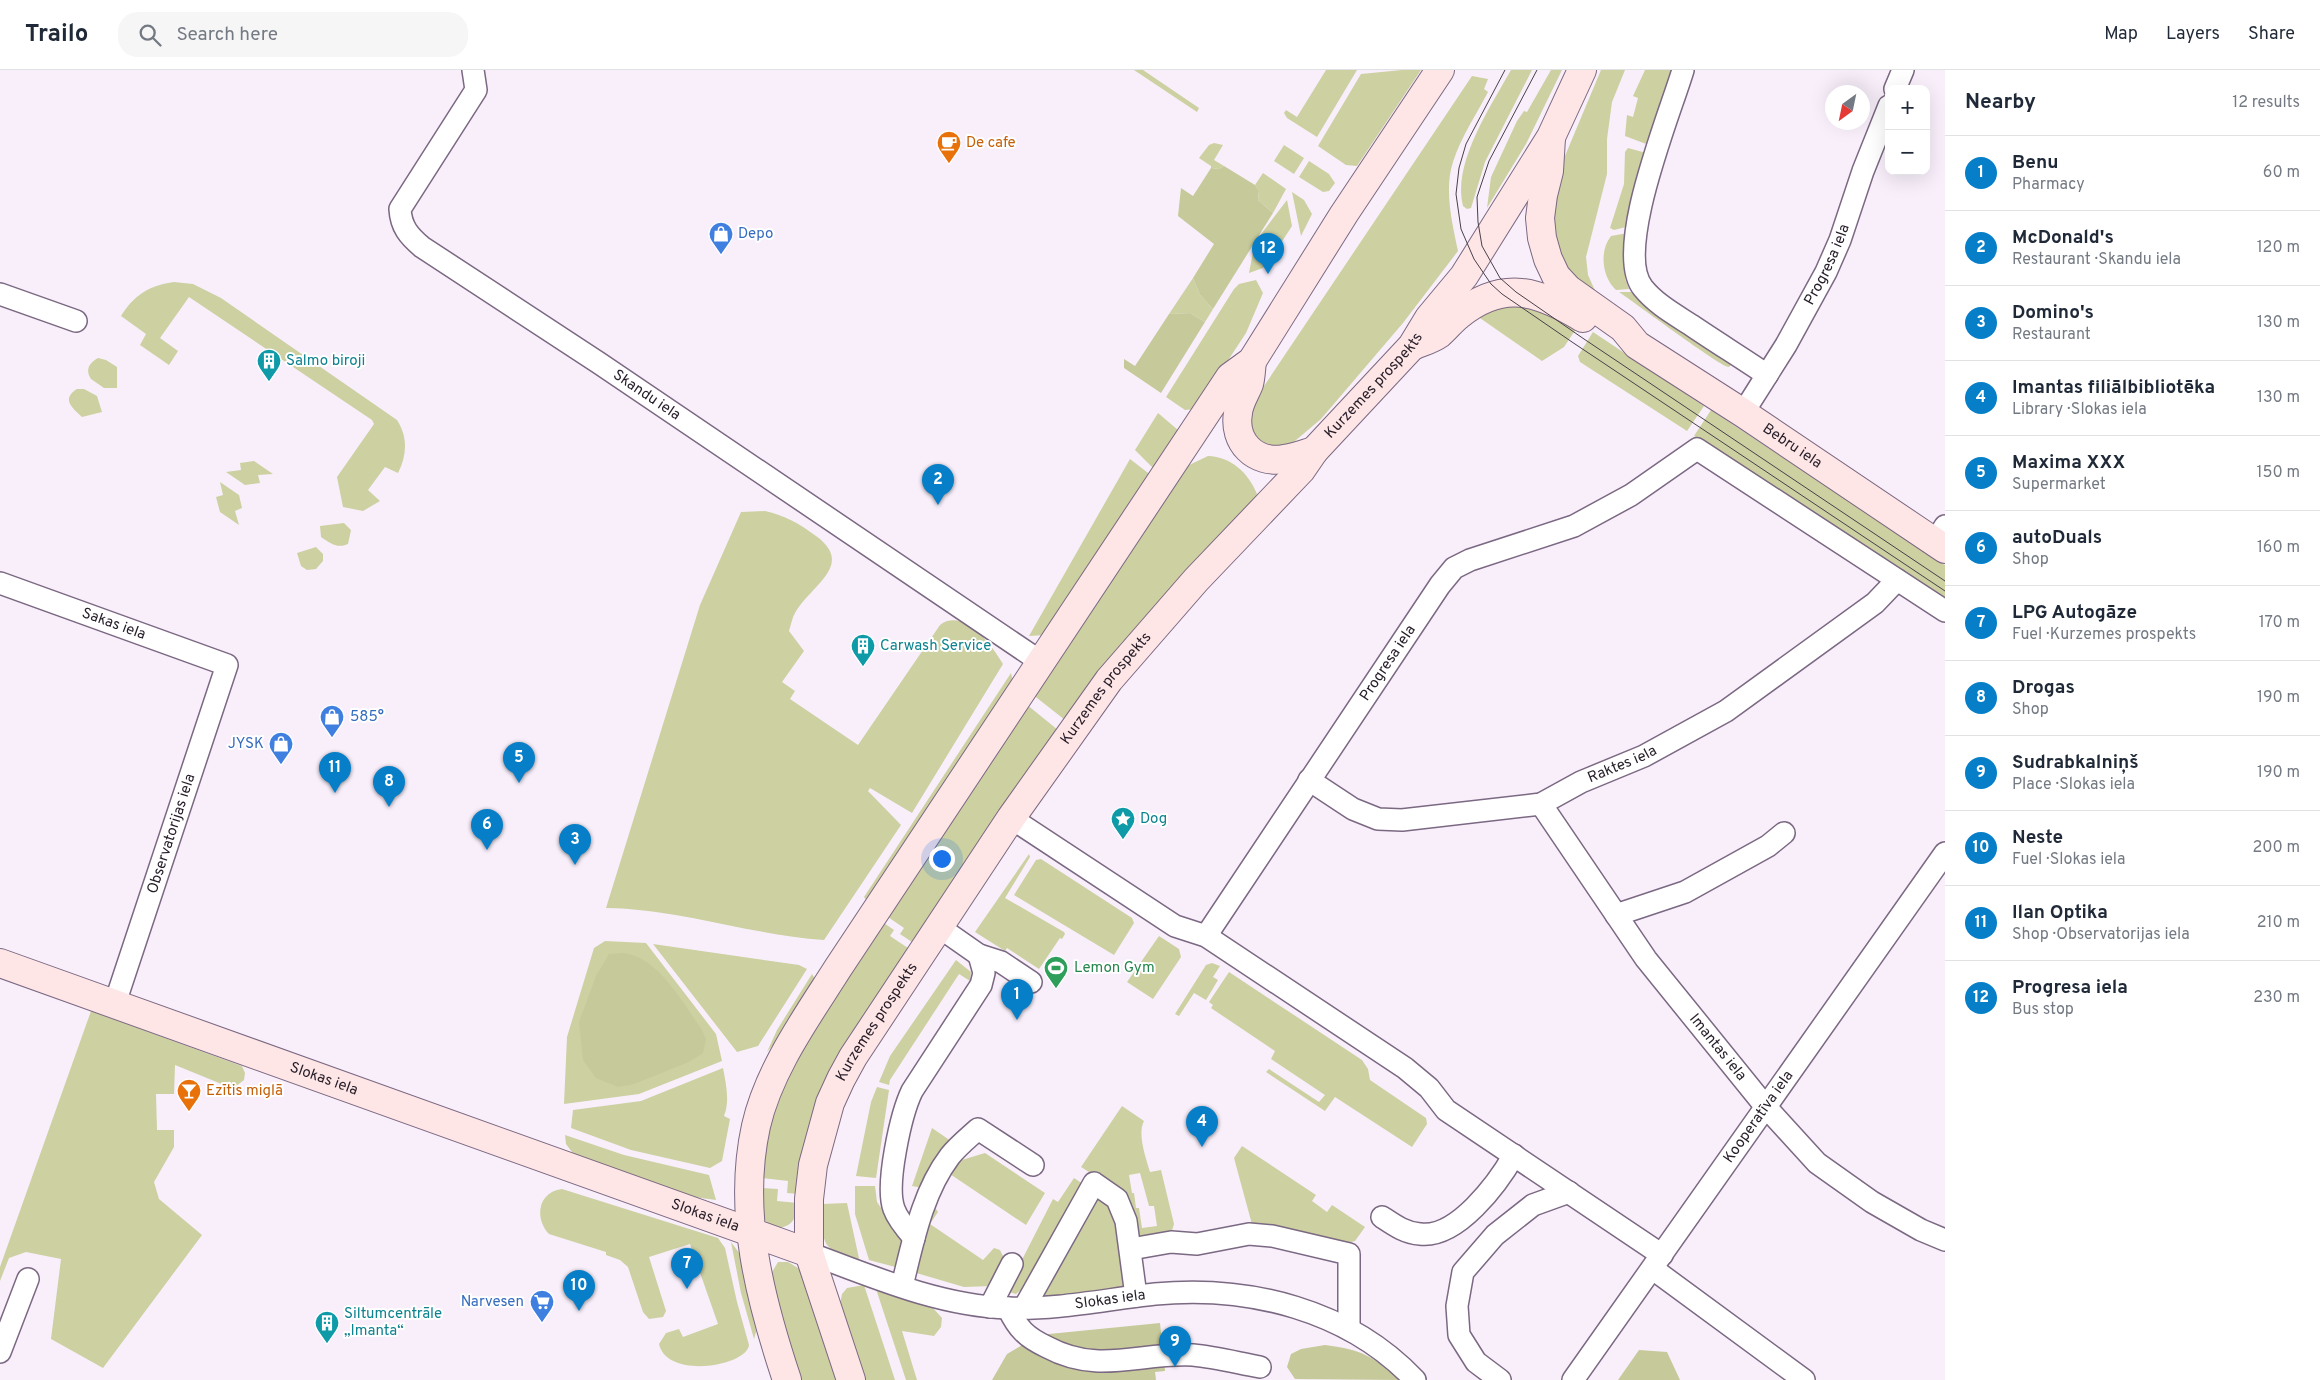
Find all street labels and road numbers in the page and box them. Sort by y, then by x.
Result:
street label: Progresa iela [1800,222,1854,309]
street label: Kurzemes prospekts [1321,329,1427,443]
street label: Skandu iela [609,366,684,425]
street label: Bebru iela [1759,419,1826,473]
street label: Sakas iela [79,604,148,644]
street label: Progresa iela [1356,621,1420,705]
street label: Kurzemes prospekts [1057,628,1156,749]
street label: Raktes iela [1585,741,1660,788]
street label: Observatorijas iela [144,772,200,896]
street label: Kurzemes prospekts [832,959,922,1085]
street label: Imantas iela [1685,1010,1750,1085]
street label: Slokas iela [287,1058,360,1100]
street label: Kooperatīva iela [1720,1067,1798,1167]
street label: Slokas iela [668,1195,742,1237]
street label: Slokas iela [1074,1286,1147,1314]

